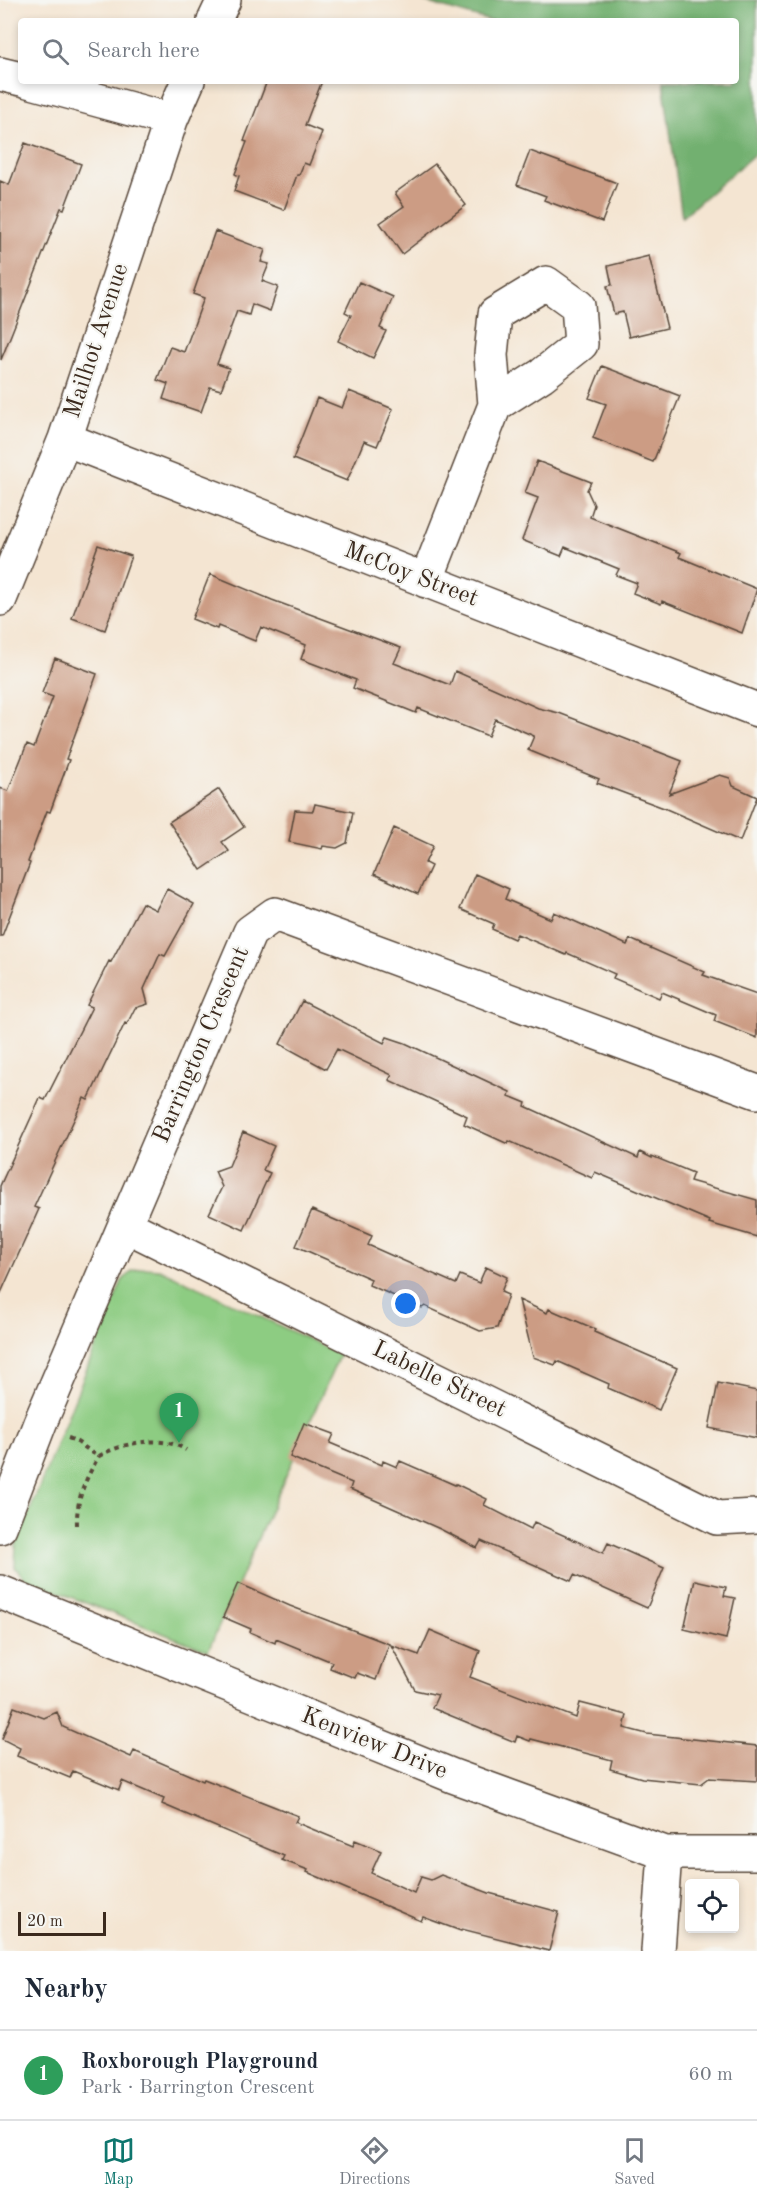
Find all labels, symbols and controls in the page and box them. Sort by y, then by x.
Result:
search box [18,18,739,84]
icon: search [39,35,72,68]
text: Search here [87,40,200,62]
street label: Mailhot Avenue [61,261,133,421]
street label: McCoy Street [341,538,481,612]
street label: Barrington Crescent [150,943,254,1147]
your location [391,1289,420,1318]
street label: Labelle Street [368,1337,510,1423]
pin: 1 [160,1394,198,1443]
street label: Kenview Drive [297,1704,451,1784]
map controls [685,1879,739,1933]
button: locate [685,1879,739,1933]
scale bar [18,1909,106,1936]
text: 20 m [27,1914,63,1930]
text: Nearby [24,1977,108,2003]
text: Roxborough Playground [81,2051,318,2073]
text: 1 [38,2065,49,2085]
text: 60 m [688,2065,733,2085]
text: Park · Barrington Crescent [81,2078,315,2098]
tab: Map [102,2134,135,2190]
tab: Directions [339,2134,410,2190]
tab: Saved [614,2134,655,2190]

